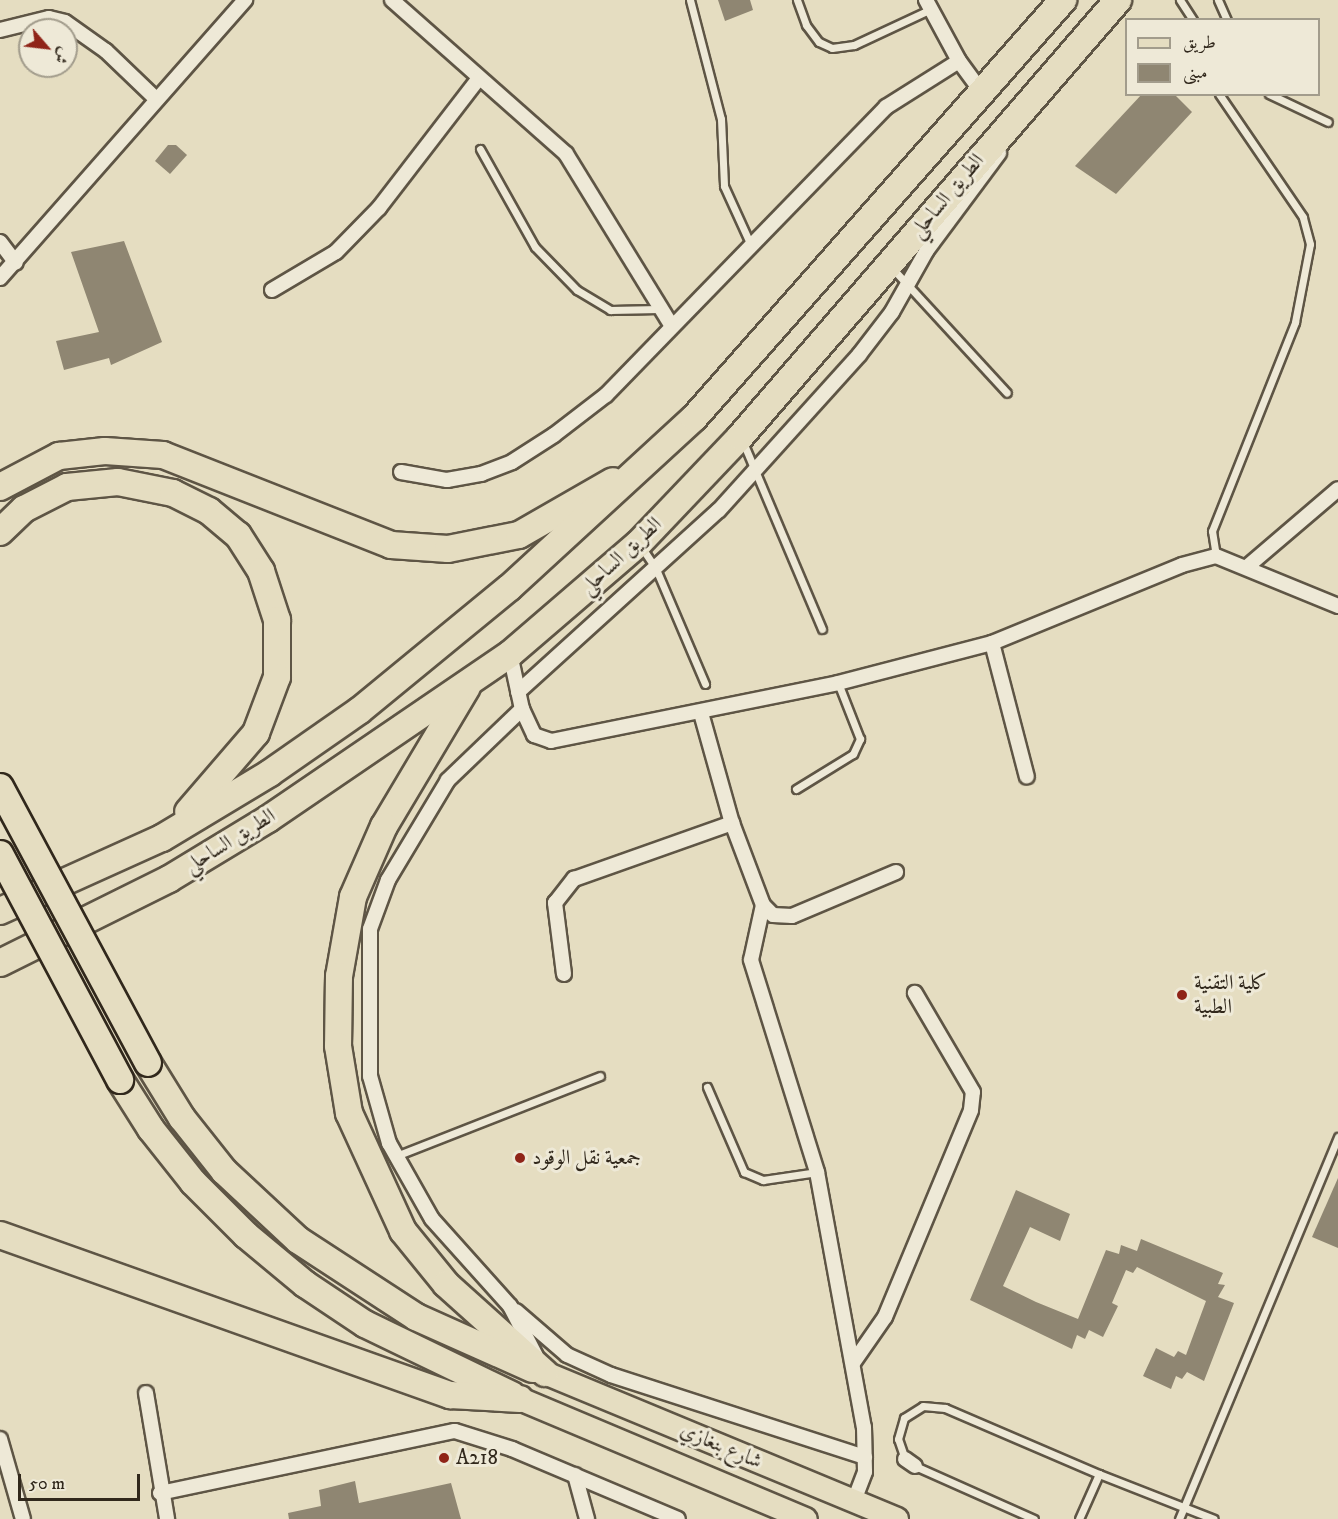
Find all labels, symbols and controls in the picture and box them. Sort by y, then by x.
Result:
north arrow [18,18,78,78]
legend [1125,18,1320,96]
text: طريق [1183,32,1216,54]
text: ش [50,44,75,67]
text: مبنى [1183,62,1208,84]
street label: الطريق الساحلي [904,149,990,243]
street label: الطريق الساحلي [575,512,667,600]
street label: الطريق الساحلي [180,803,280,879]
place label: كلية التقنية الطبية [1194,970,1267,1020]
marker: كلية التقنية الطبية [1175,988,1189,1002]
place label: جمعية نقل الوقود [532,1145,641,1171]
marker: جمعية نقل الوقود [513,1151,527,1165]
street label: شارع بنغازي [676,1417,766,1475]
place label: A218 [456,1445,498,1471]
marker: A218 [437,1451,451,1465]
scale bar [21,1462,142,1500]
text: 50 m [29,1473,65,1495]

